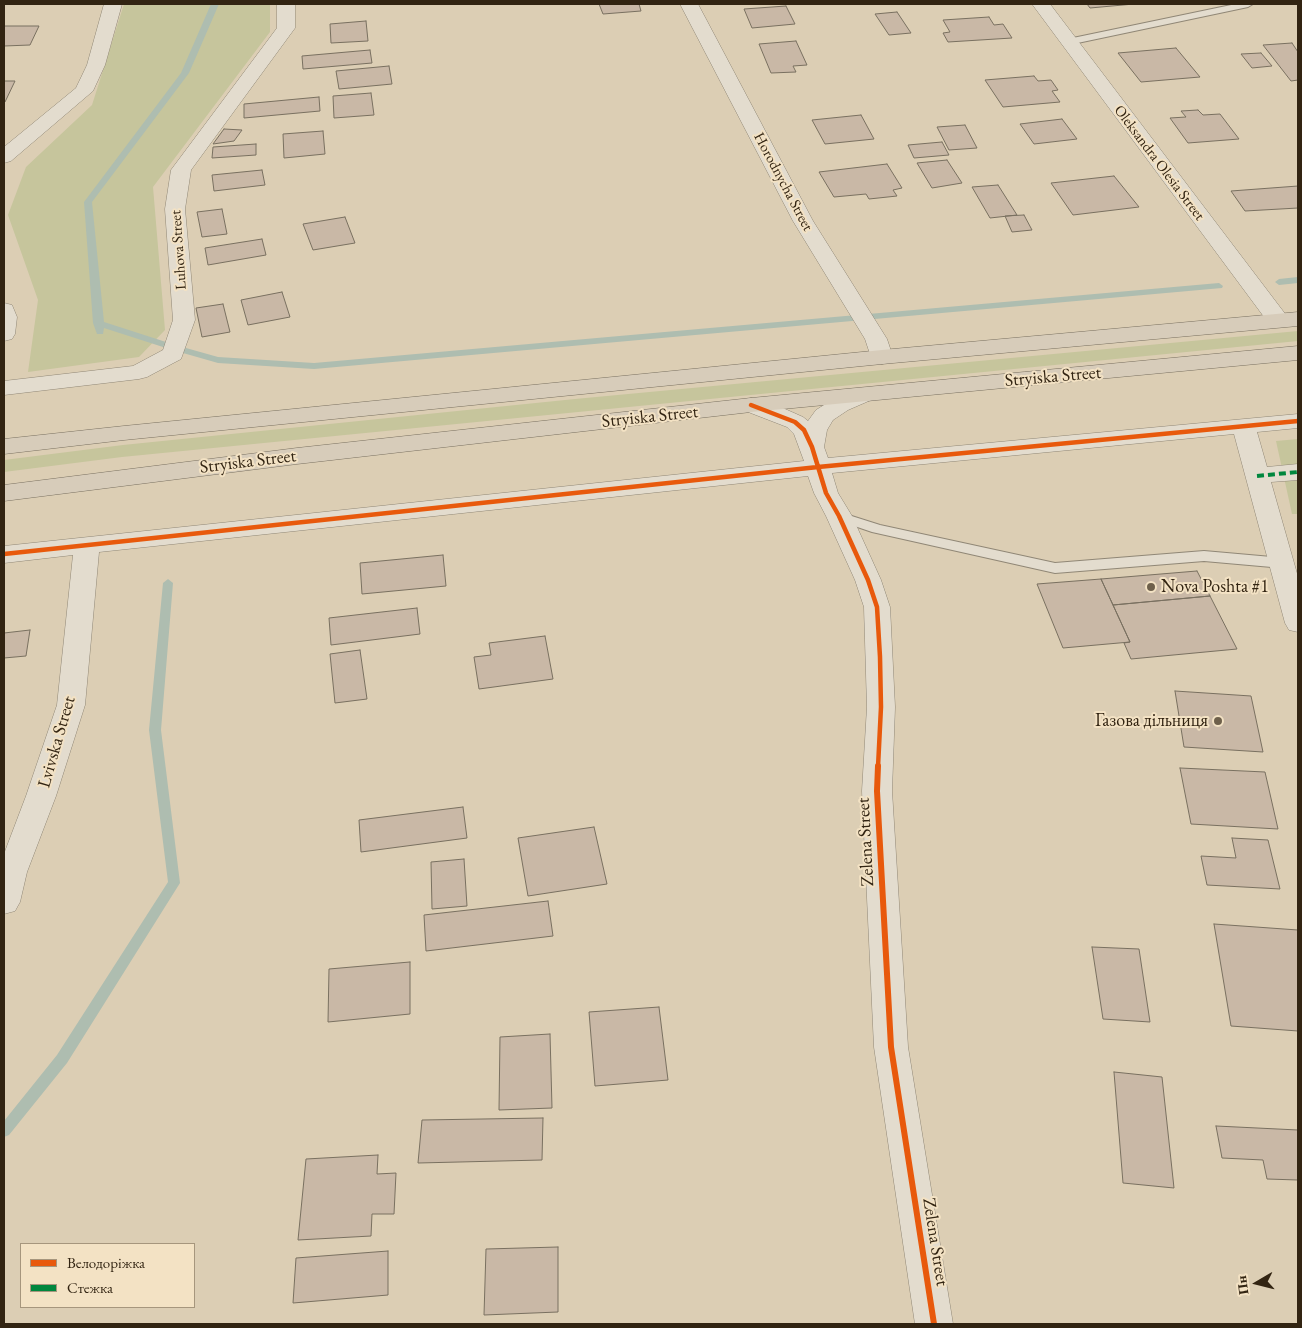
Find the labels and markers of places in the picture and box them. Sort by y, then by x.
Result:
place label: Nova Poshta #1 [1161,576,1269,598]
marker: Nova Poshta #1 [1145,581,1157,593]
place label: Газова дільниця [1095,710,1208,732]
marker: Газова дільниця [1212,715,1224,727]

